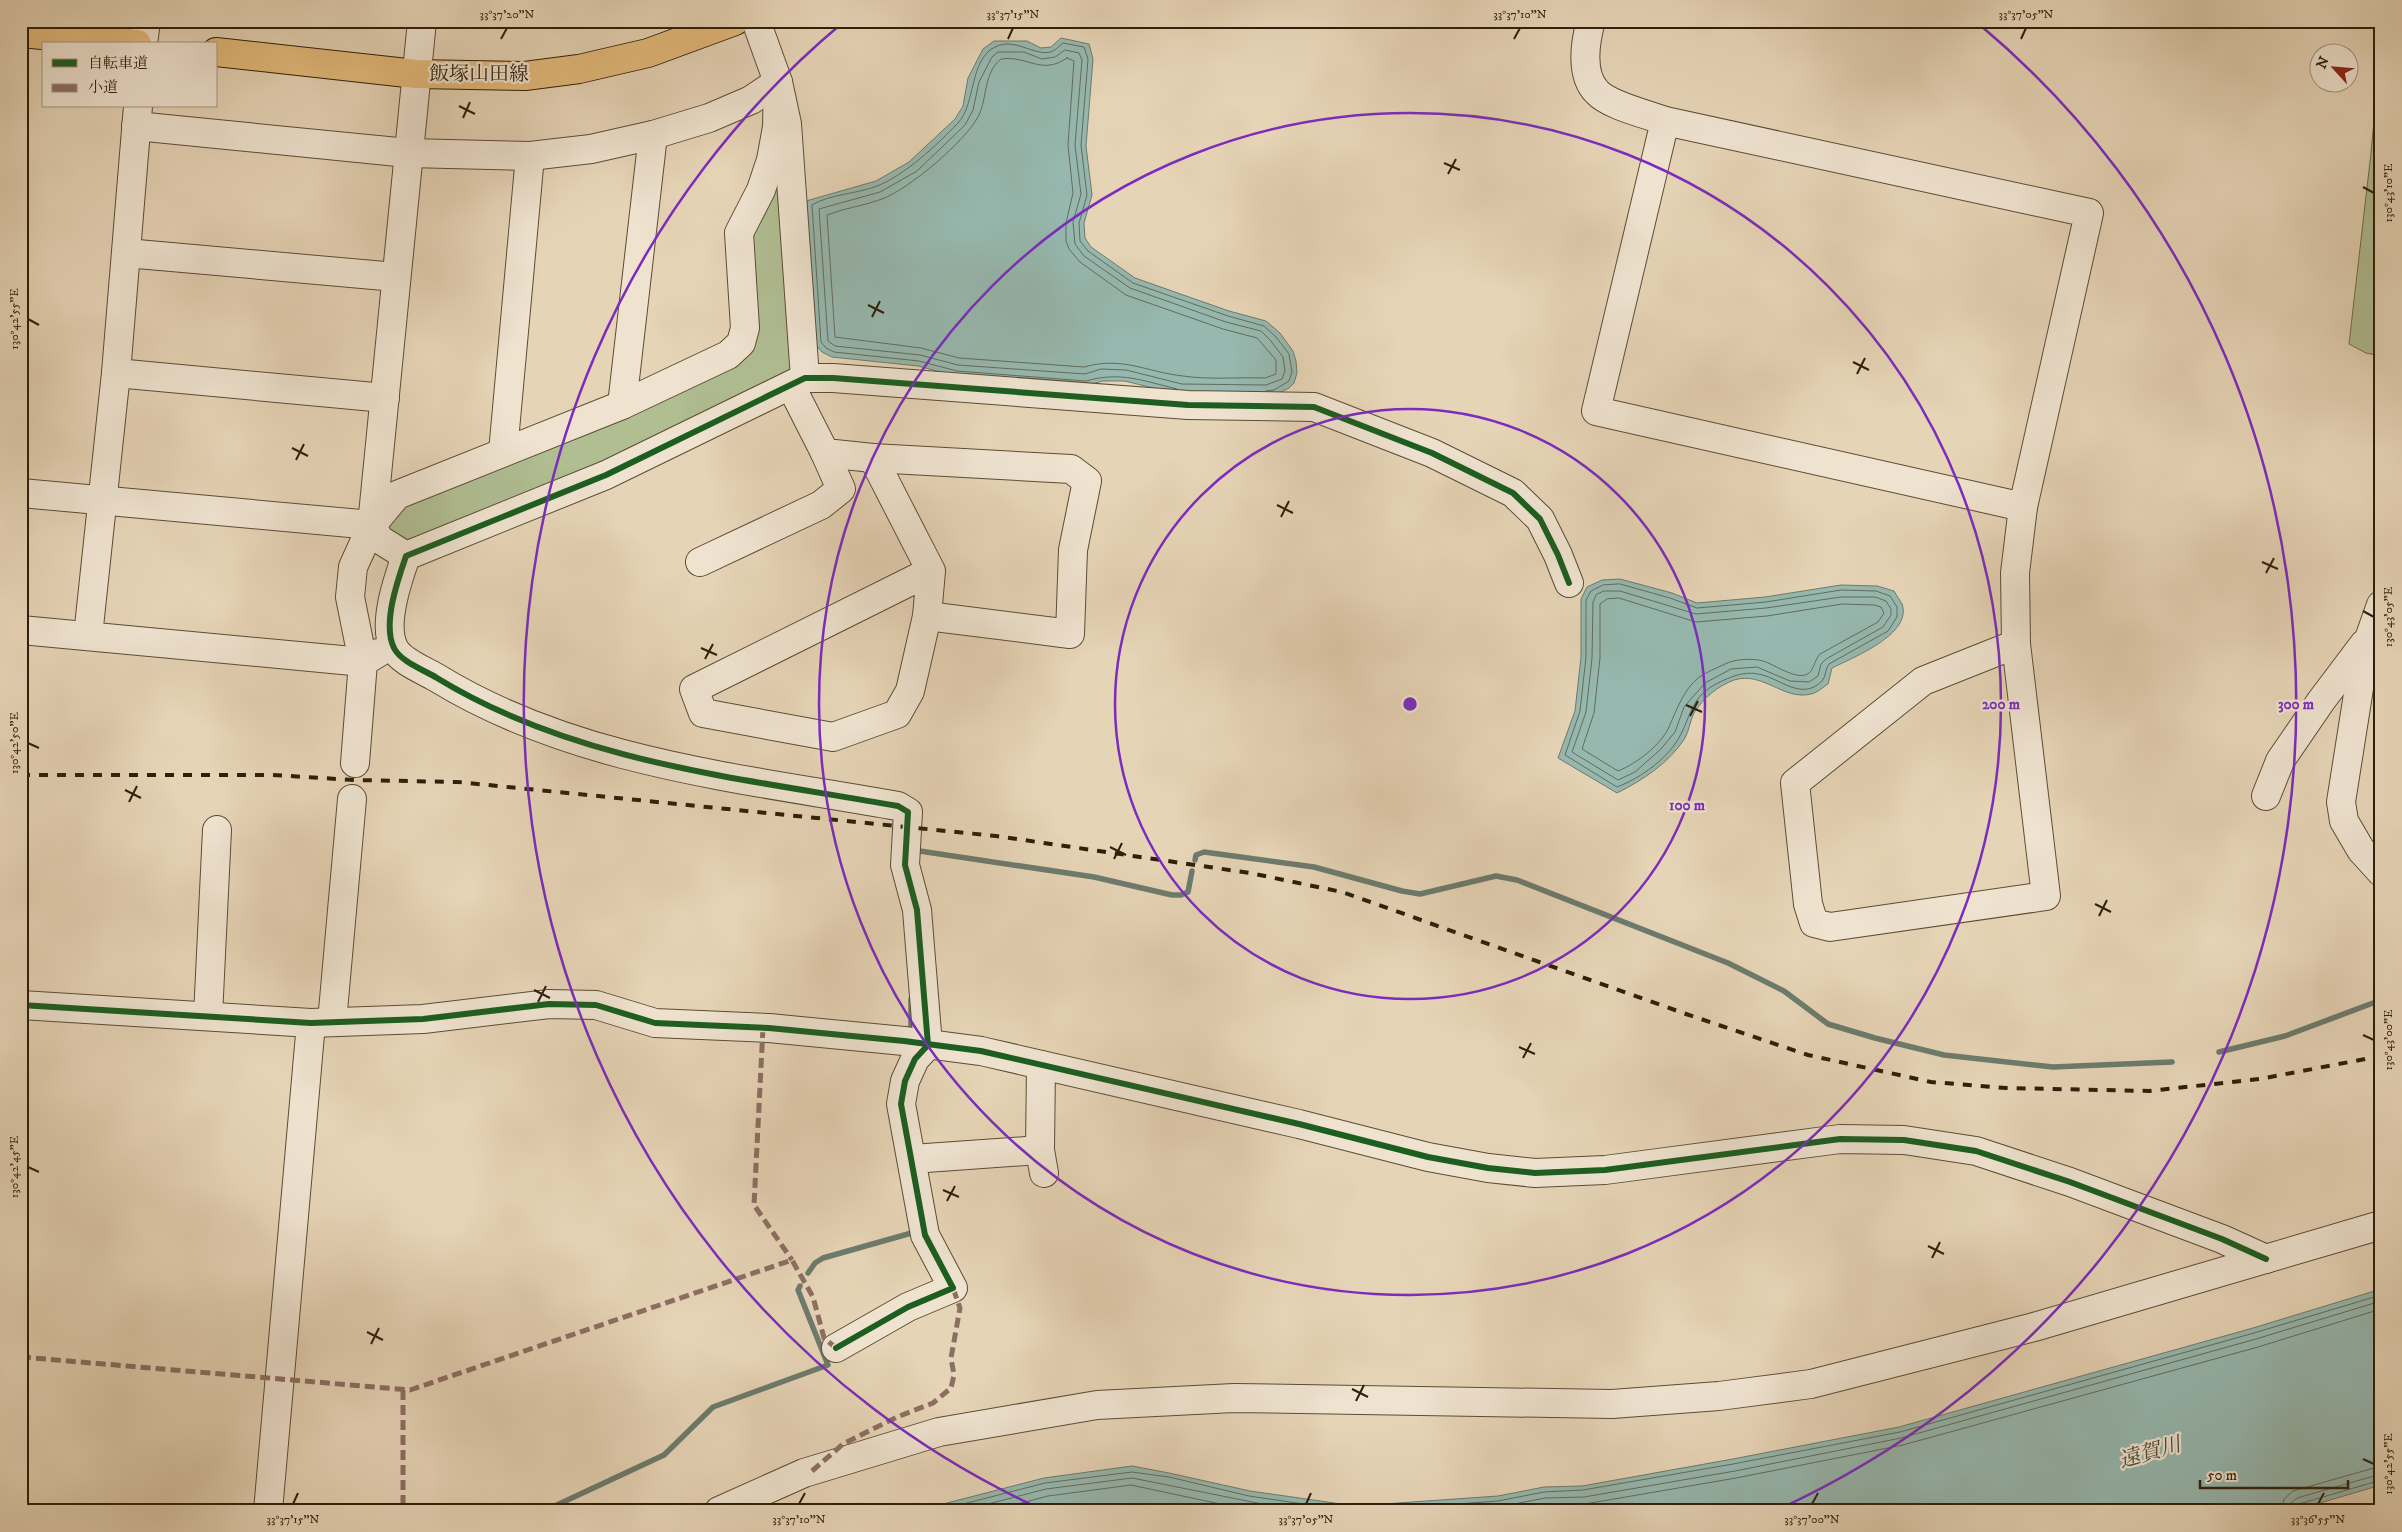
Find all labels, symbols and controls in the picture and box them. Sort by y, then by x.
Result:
text: 33°37'20"N [480,7,535,22]
text: 33°37'15"N [987,7,1040,22]
text: 33°37'10"N [1493,7,1547,22]
text: 33°37'05"N [1999,7,2054,22]
legend [42,42,218,108]
north arrow [2310,42,2360,92]
text: N [2313,53,2334,72]
text: 自転車道 [88,54,148,73]
street label: 飯塚山田線 [429,62,529,87]
text: 小道 [88,78,118,97]
text: 130°43'10"E [2381,163,2396,222]
text: 130°42'55"E [7,288,22,350]
text: 130°43'05"E [2381,586,2396,647]
centre of rings [1401,695,1419,713]
text: 200 m [1982,695,2021,714]
text: 300 m [2278,695,2315,714]
text: 130°42'50"E [7,712,22,774]
text: 100 m [1669,796,1706,815]
text: 130°43'00"E [2381,1009,2396,1071]
text: 130°42'45"E [7,1135,22,1198]
water label: 遠賀川 [2116,1431,2186,1474]
text: 130°42'55"E [2381,1433,2396,1495]
scale bar [2200,1457,2347,1489]
text: 50 m [2207,1466,2237,1485]
text: 33°37'15"N [267,1512,320,1527]
text: 33°37'10"N [772,1512,826,1527]
text: 33°37'05"N [1279,1512,1334,1527]
text: 33°37'00"N [1784,1512,1840,1527]
text: 33°36'55"N [2291,1512,2345,1527]

